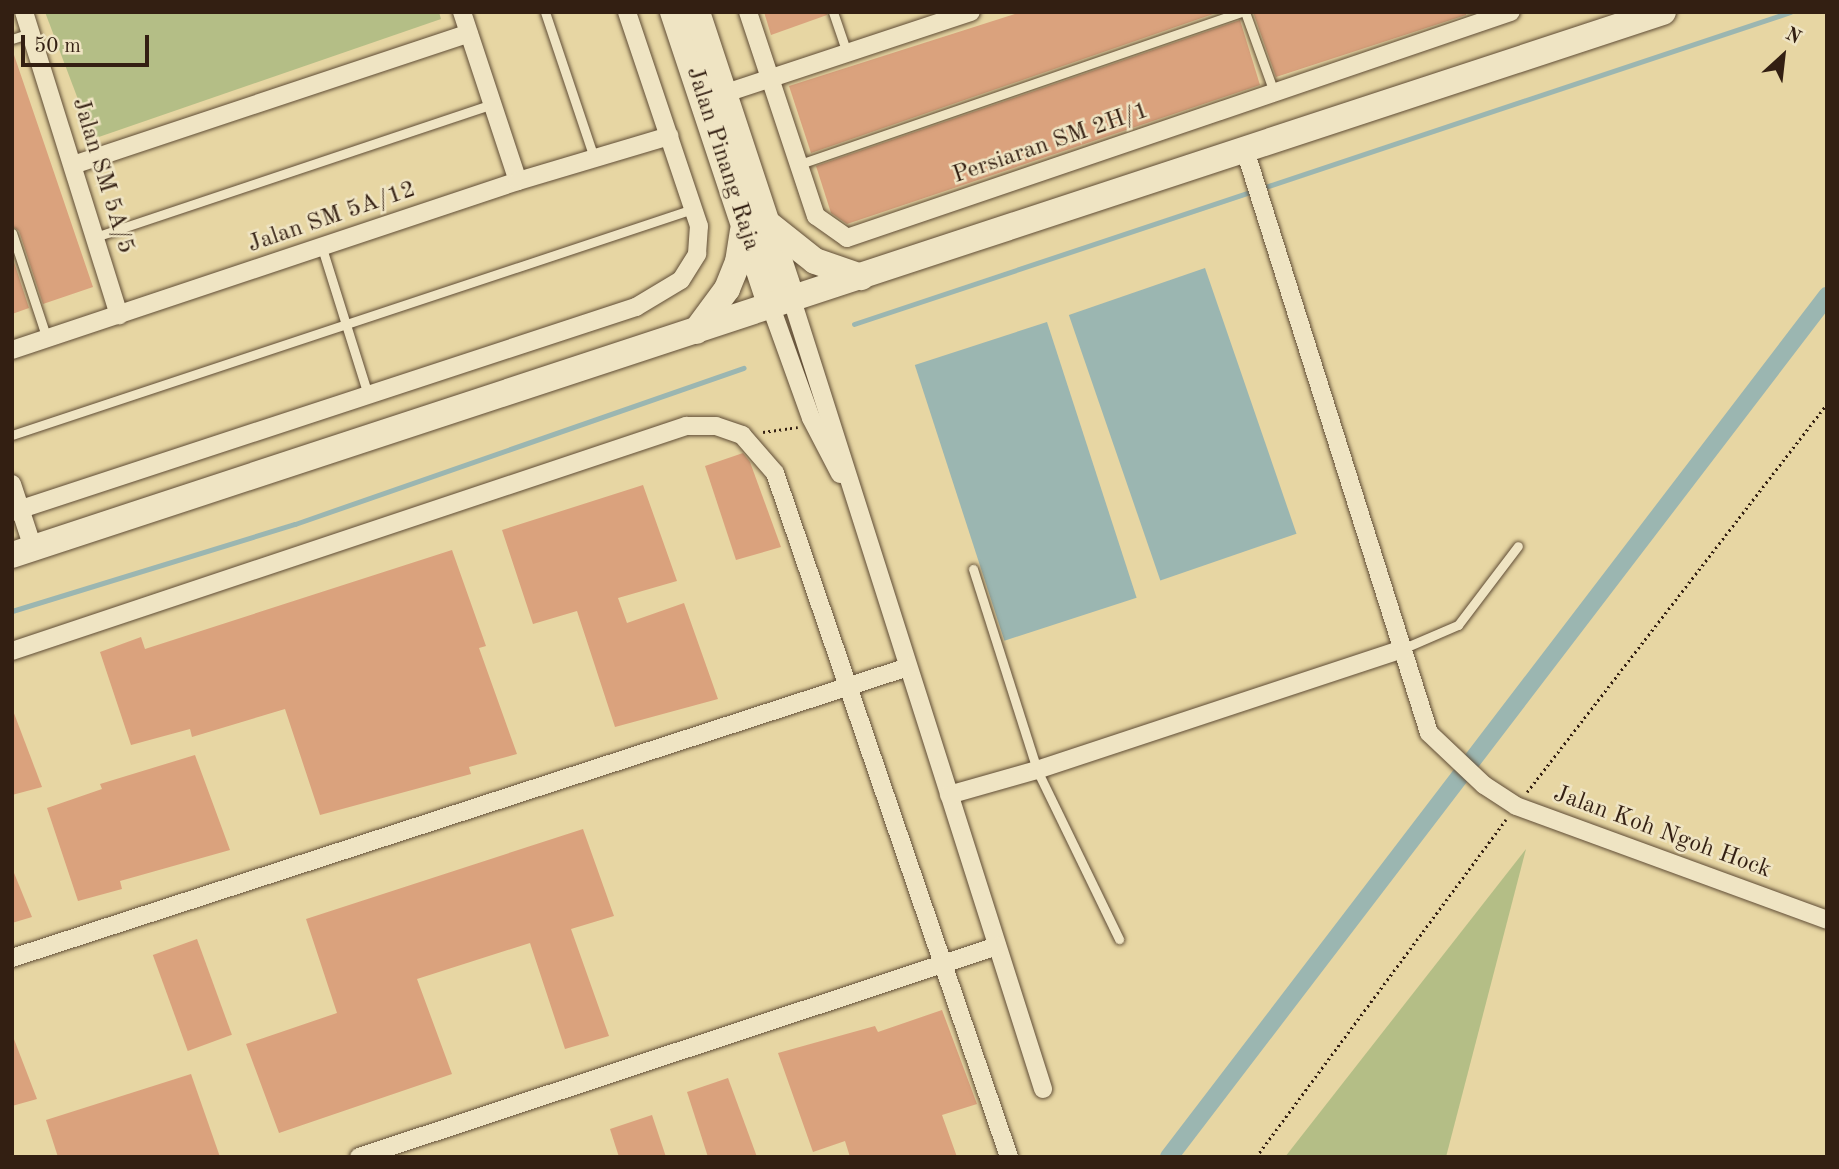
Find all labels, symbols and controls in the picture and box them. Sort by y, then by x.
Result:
scale bar [24,21,152,65]
north arrow [1748,21,1818,91]
text: N [1782,25,1804,49]
text: 50 m [34,36,81,57]
street label: Jalan Pinang Raja [679,63,765,255]
street label: Jalan SM 5A/5 [65,95,139,257]
street label: Persiaran SM 2H/1 [949,97,1153,191]
street label: Jalan SM 5A/12 [244,176,420,260]
street label: Jalan Koh Ngoh Hock [1549,780,1775,886]

